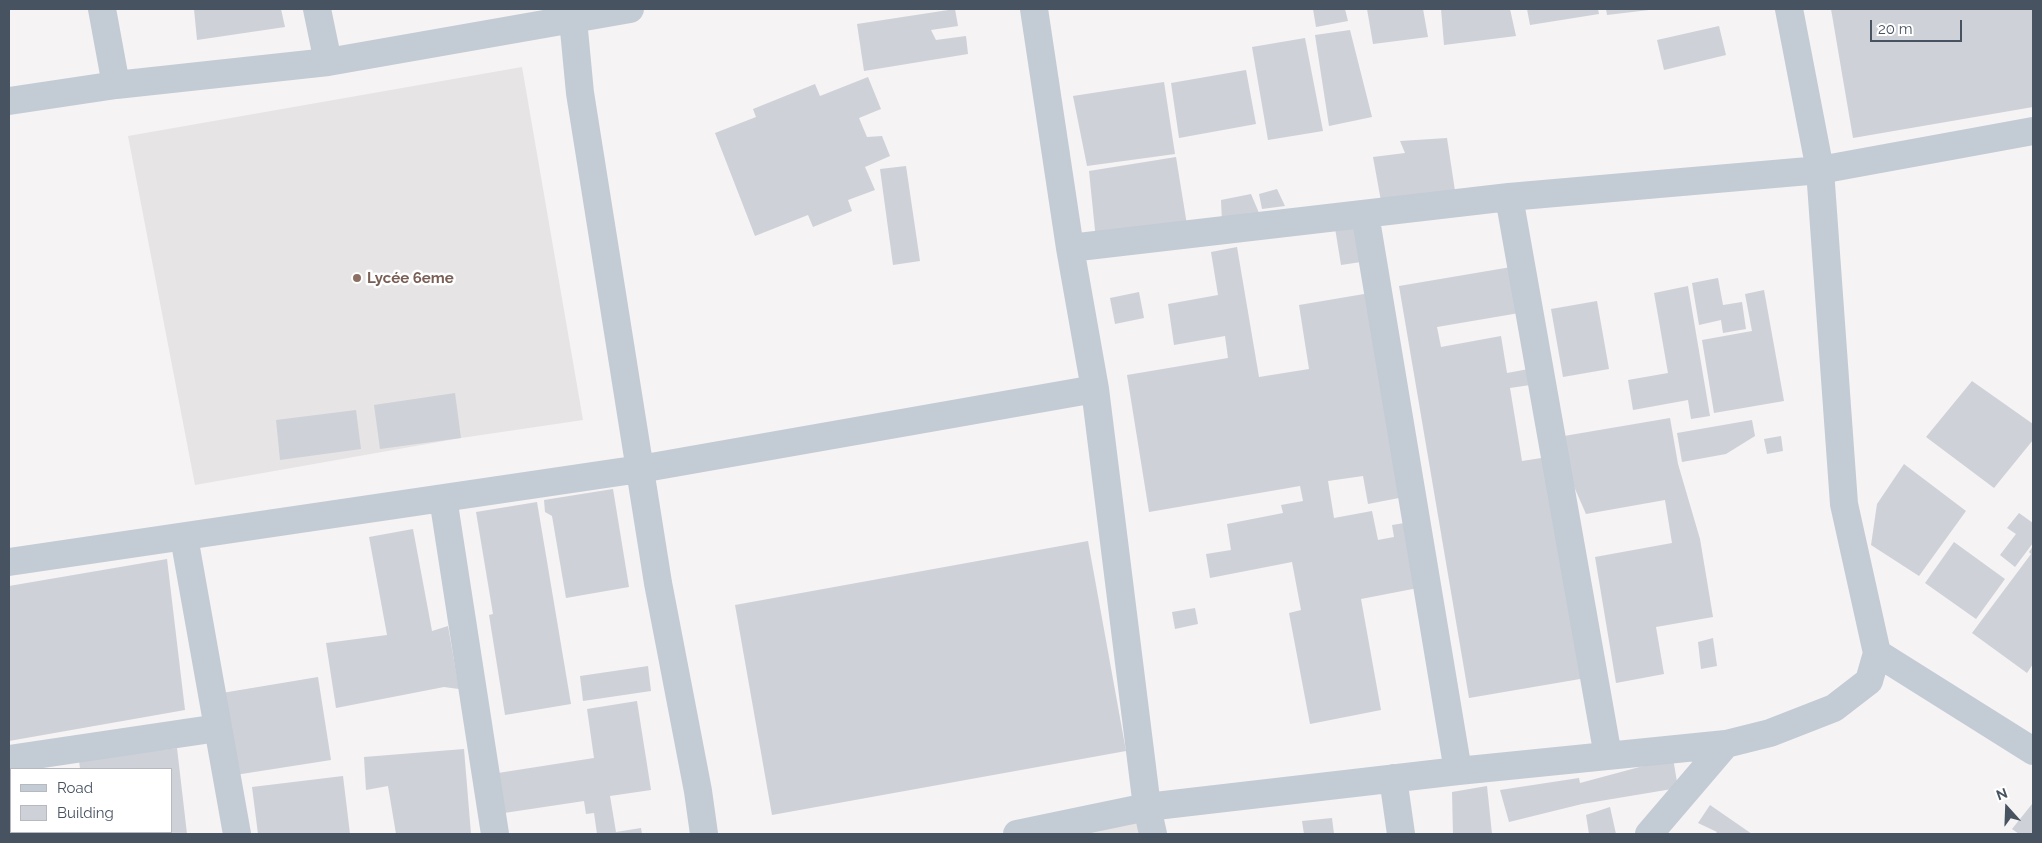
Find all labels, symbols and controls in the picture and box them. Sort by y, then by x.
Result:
scale bar [1872,10,1964,42]
text: 20 m [1878,20,1913,38]
place label: Lycée 6eme [367,269,454,287]
marker: Lycée 6eme [351,272,363,284]
legend [10,768,172,833]
text: Road [57,779,93,797]
north arrow [1982,783,2032,833]
text: N [1994,785,2010,803]
text: Building [57,804,114,822]

